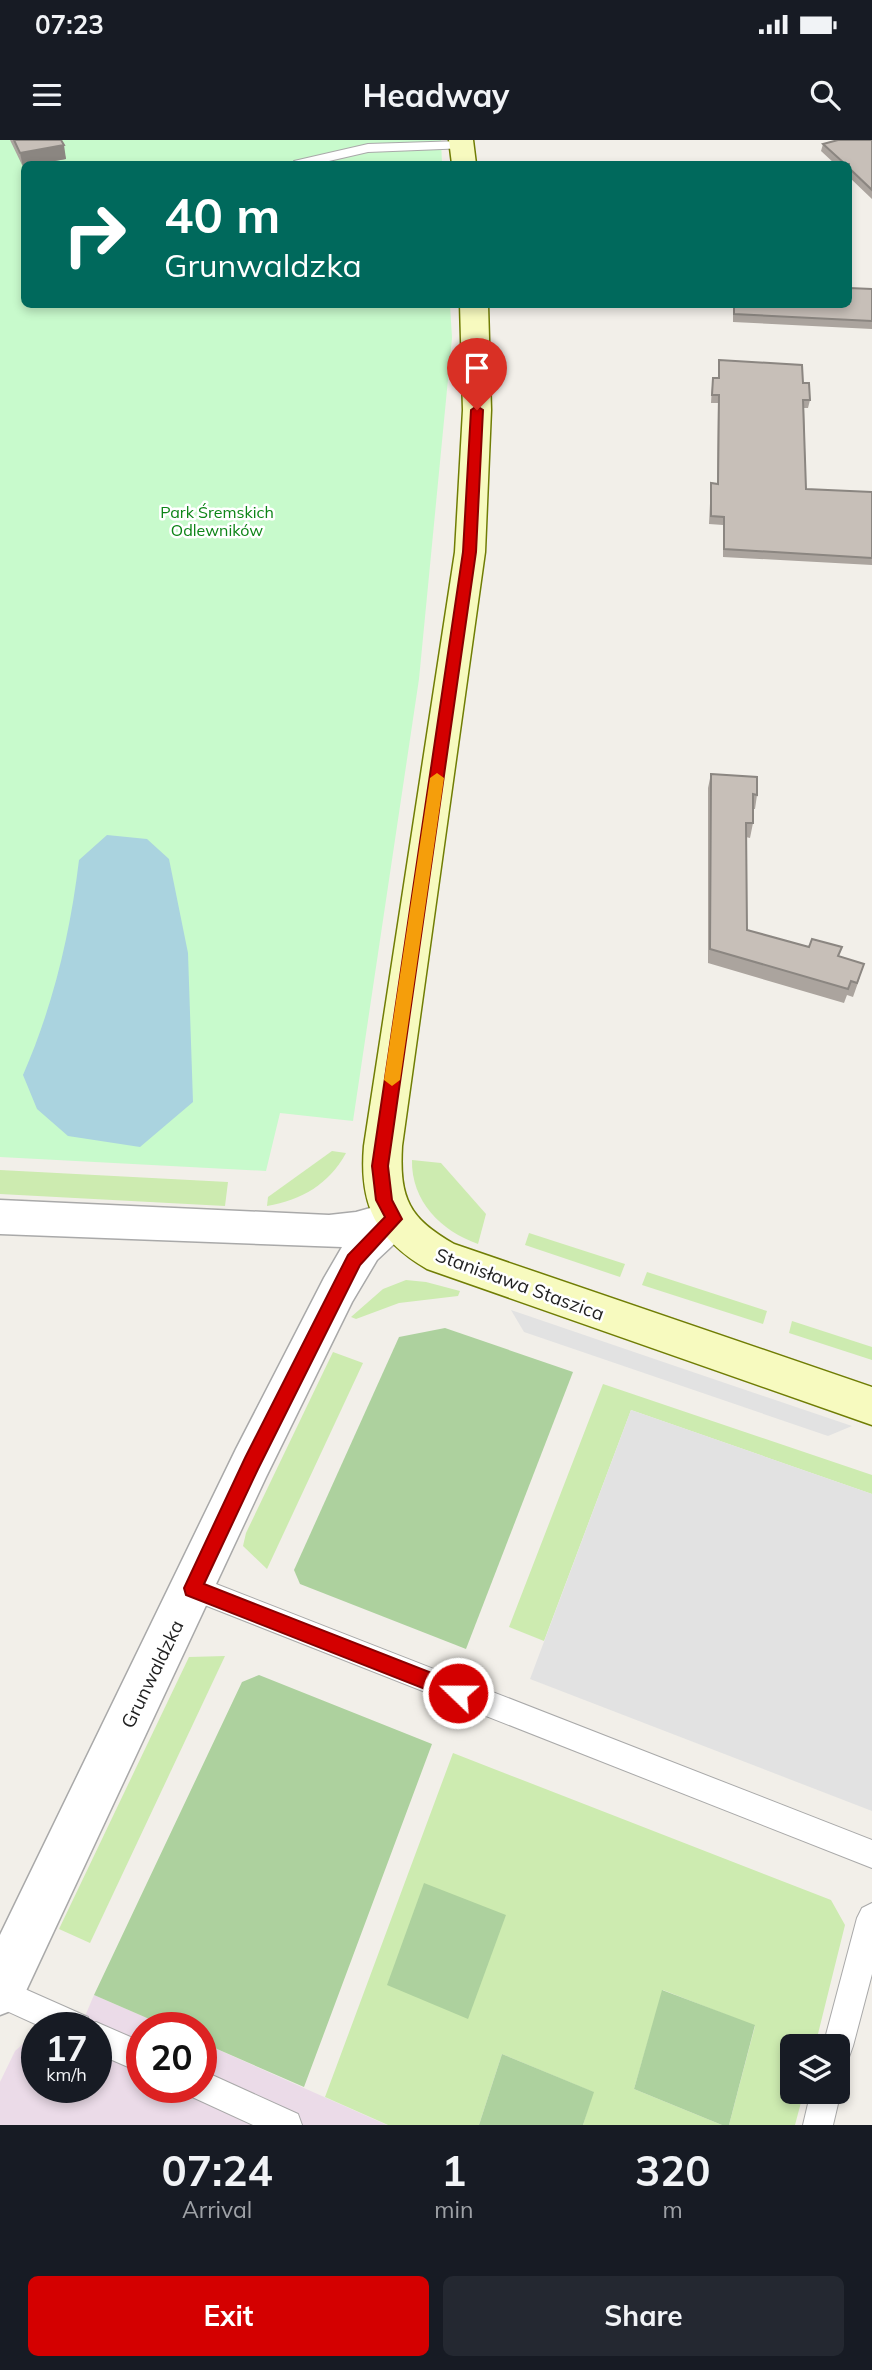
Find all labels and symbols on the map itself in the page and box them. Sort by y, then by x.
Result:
pin [447,338,507,410]
park label: Park Śremskich Odlewników [160,502,274,540]
street label: Stanisława Staszica [432,1242,608,1326]
street label: Grunwaldzka [115,1616,189,1732]
position arrow [421,1656,495,1730]
speed limit sign: 20 [126,2012,217,2103]

